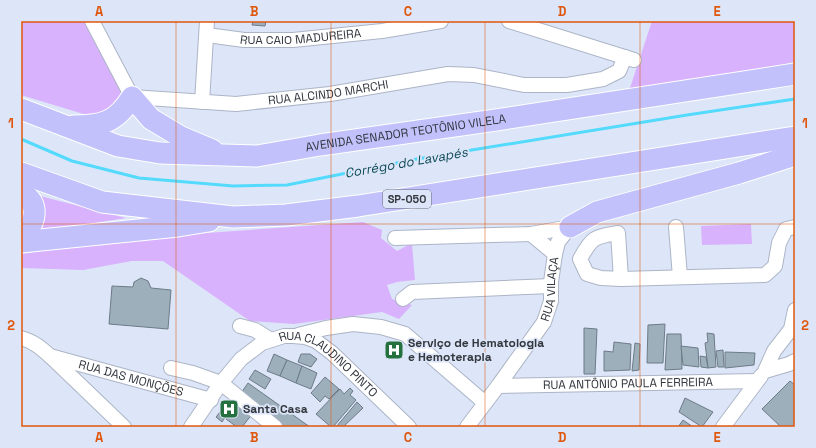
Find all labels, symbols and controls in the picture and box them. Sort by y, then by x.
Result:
text: A [95,3,104,20]
text: B [250,3,259,20]
text: C [404,3,412,20]
text: D [558,3,567,20]
text: E [713,3,721,20]
street label: RUA CAIO MADUREIRA [239,25,362,48]
street label: RUA ALCINDO MARCHI [267,76,390,109]
street label: AVENIDA SENADOR TEOTÔNIO VILELA [304,111,508,155]
text: 1 [8,115,14,132]
text: 1 [802,115,808,132]
water label: Corrégo do Lavapés [343,143,470,182]
road number: SP-050 [383,190,431,208]
street label: RUA VILAÇA [537,255,563,323]
text: 2 [7,317,15,334]
text: 2 [801,317,809,334]
street label: RUA CLAUDINO PINTO [277,328,381,401]
place label: Serviço de Hematologia e Hemoterapia [408,335,544,365]
hospital icon: Serviço de Hematologia e Hemoterapia [383,339,405,361]
street label: RUA DAS MONÇÕES [77,356,185,400]
street label: RUA ANTÔNIO PAULA FERREIRA [543,374,714,393]
hospital icon: Santa Casa [218,398,240,420]
place label: Santa Casa [243,401,308,417]
text: A [95,429,104,446]
text: B [250,429,259,446]
text: C [404,429,412,446]
text: D [558,429,567,446]
text: E [713,429,721,446]

